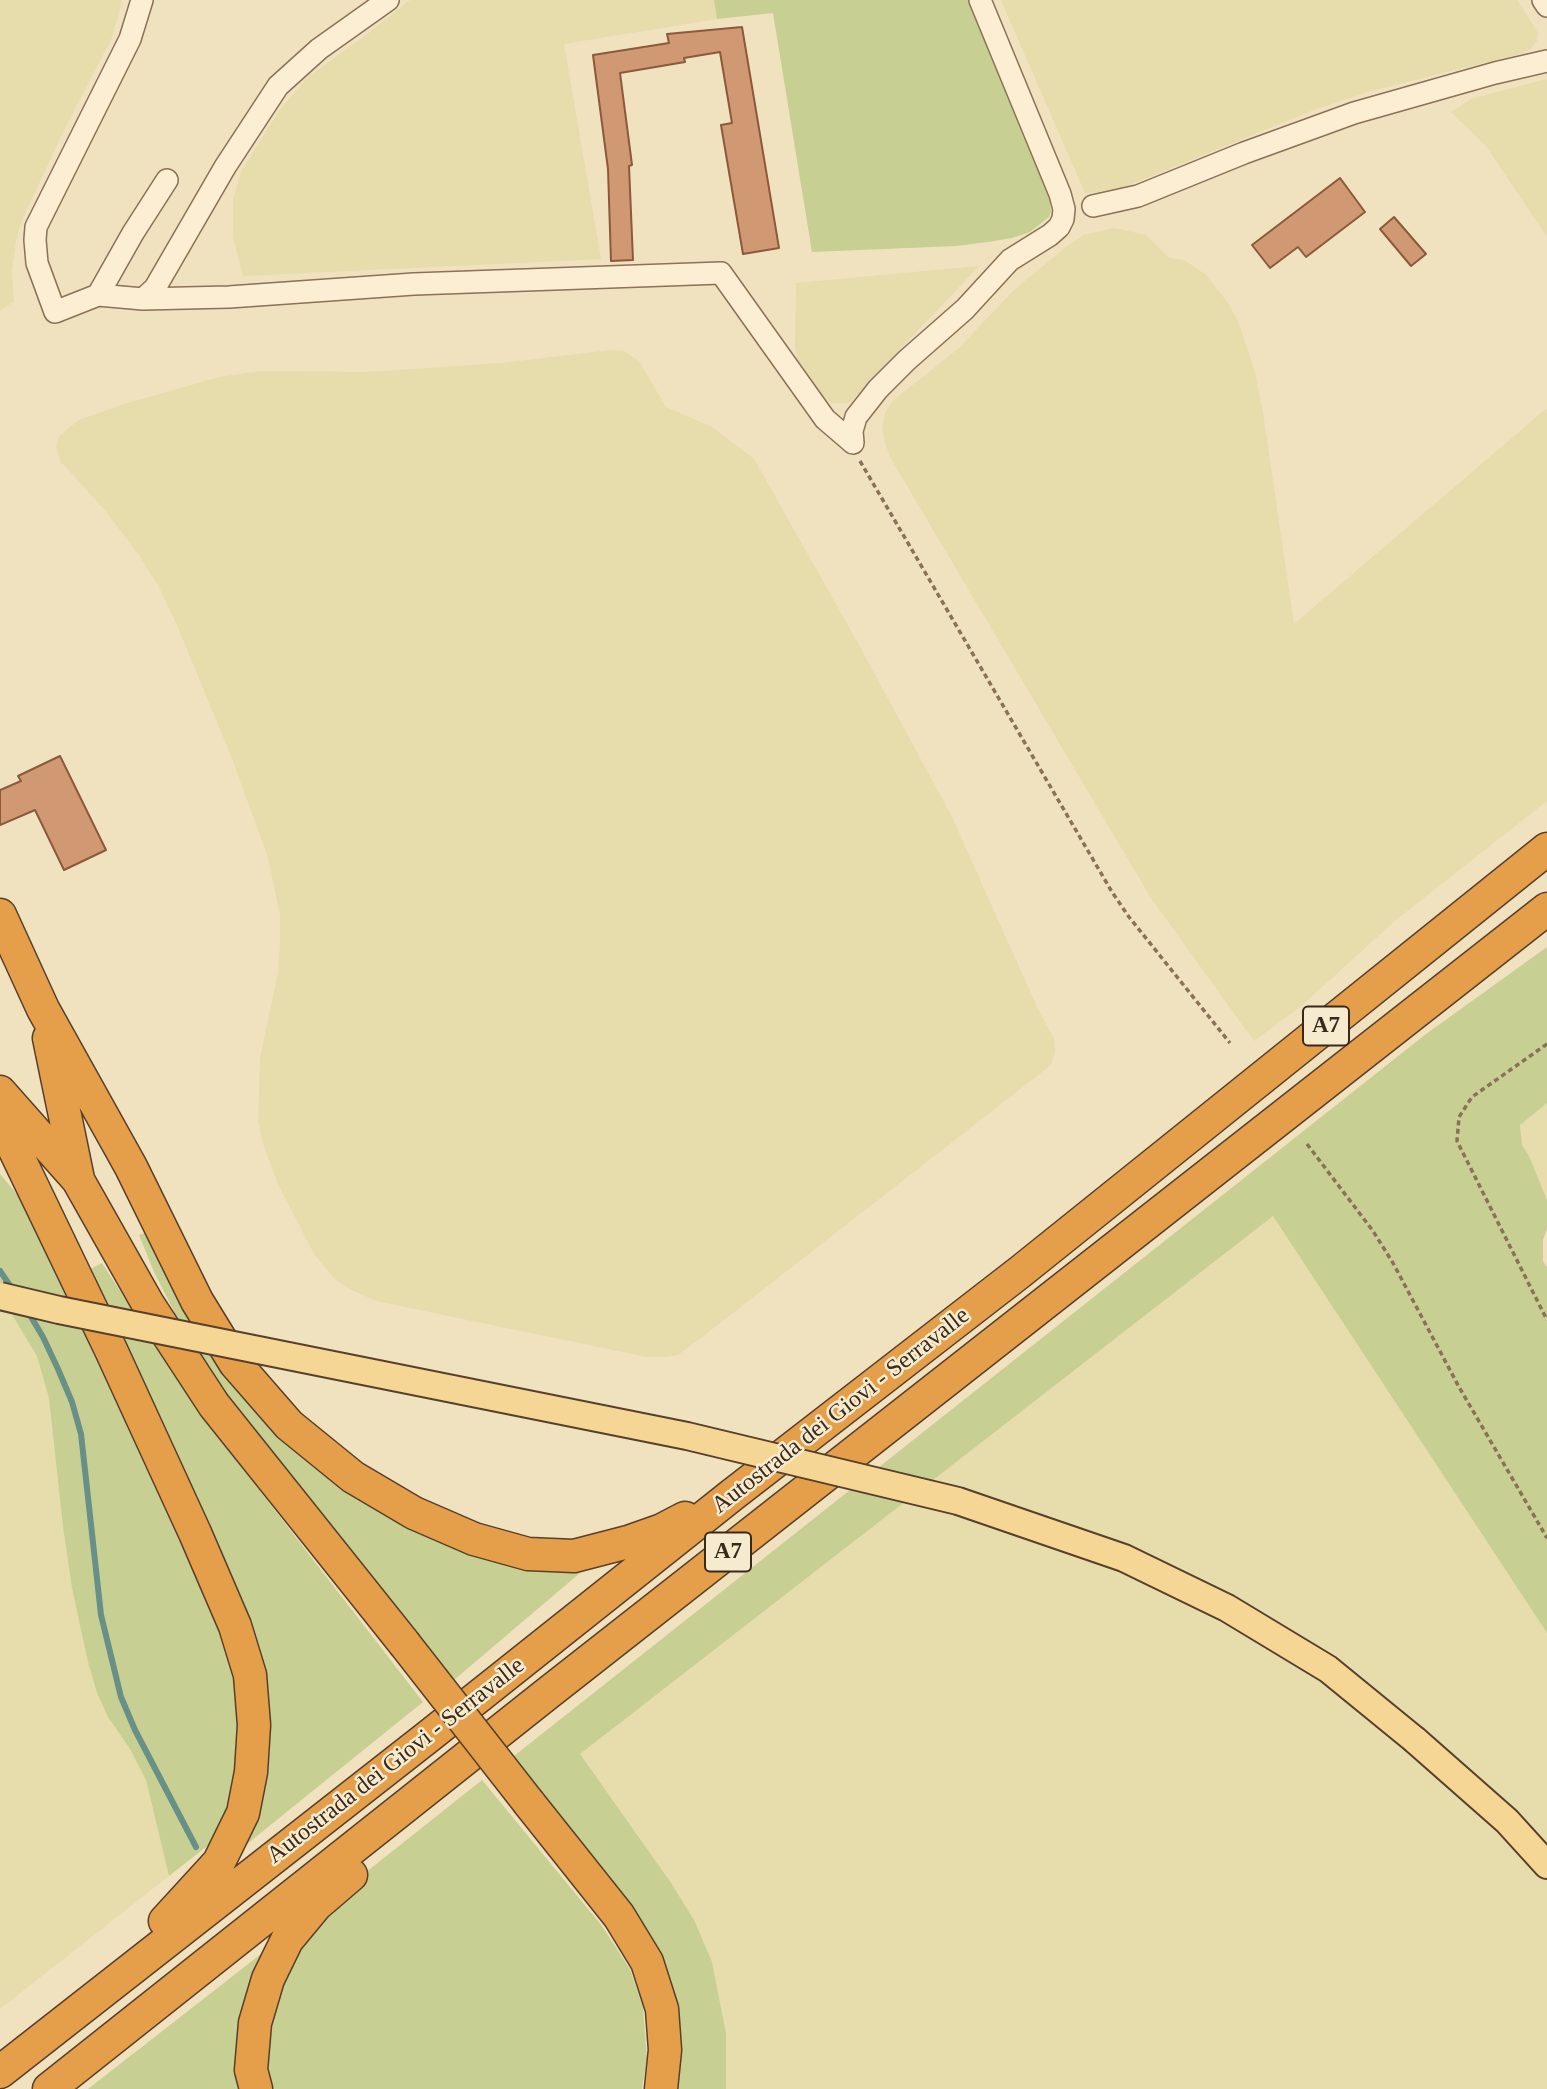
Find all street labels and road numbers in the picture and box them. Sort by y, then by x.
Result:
road number: A7 [1303,1007,1349,1046]
street label: Autostrada dei Giovi - Serravalle [707,1302,975,1520]
road number: A7 [705,1532,751,1572]
street label: Autostrada dei Giovi - Serravalle [262,1652,530,1870]

